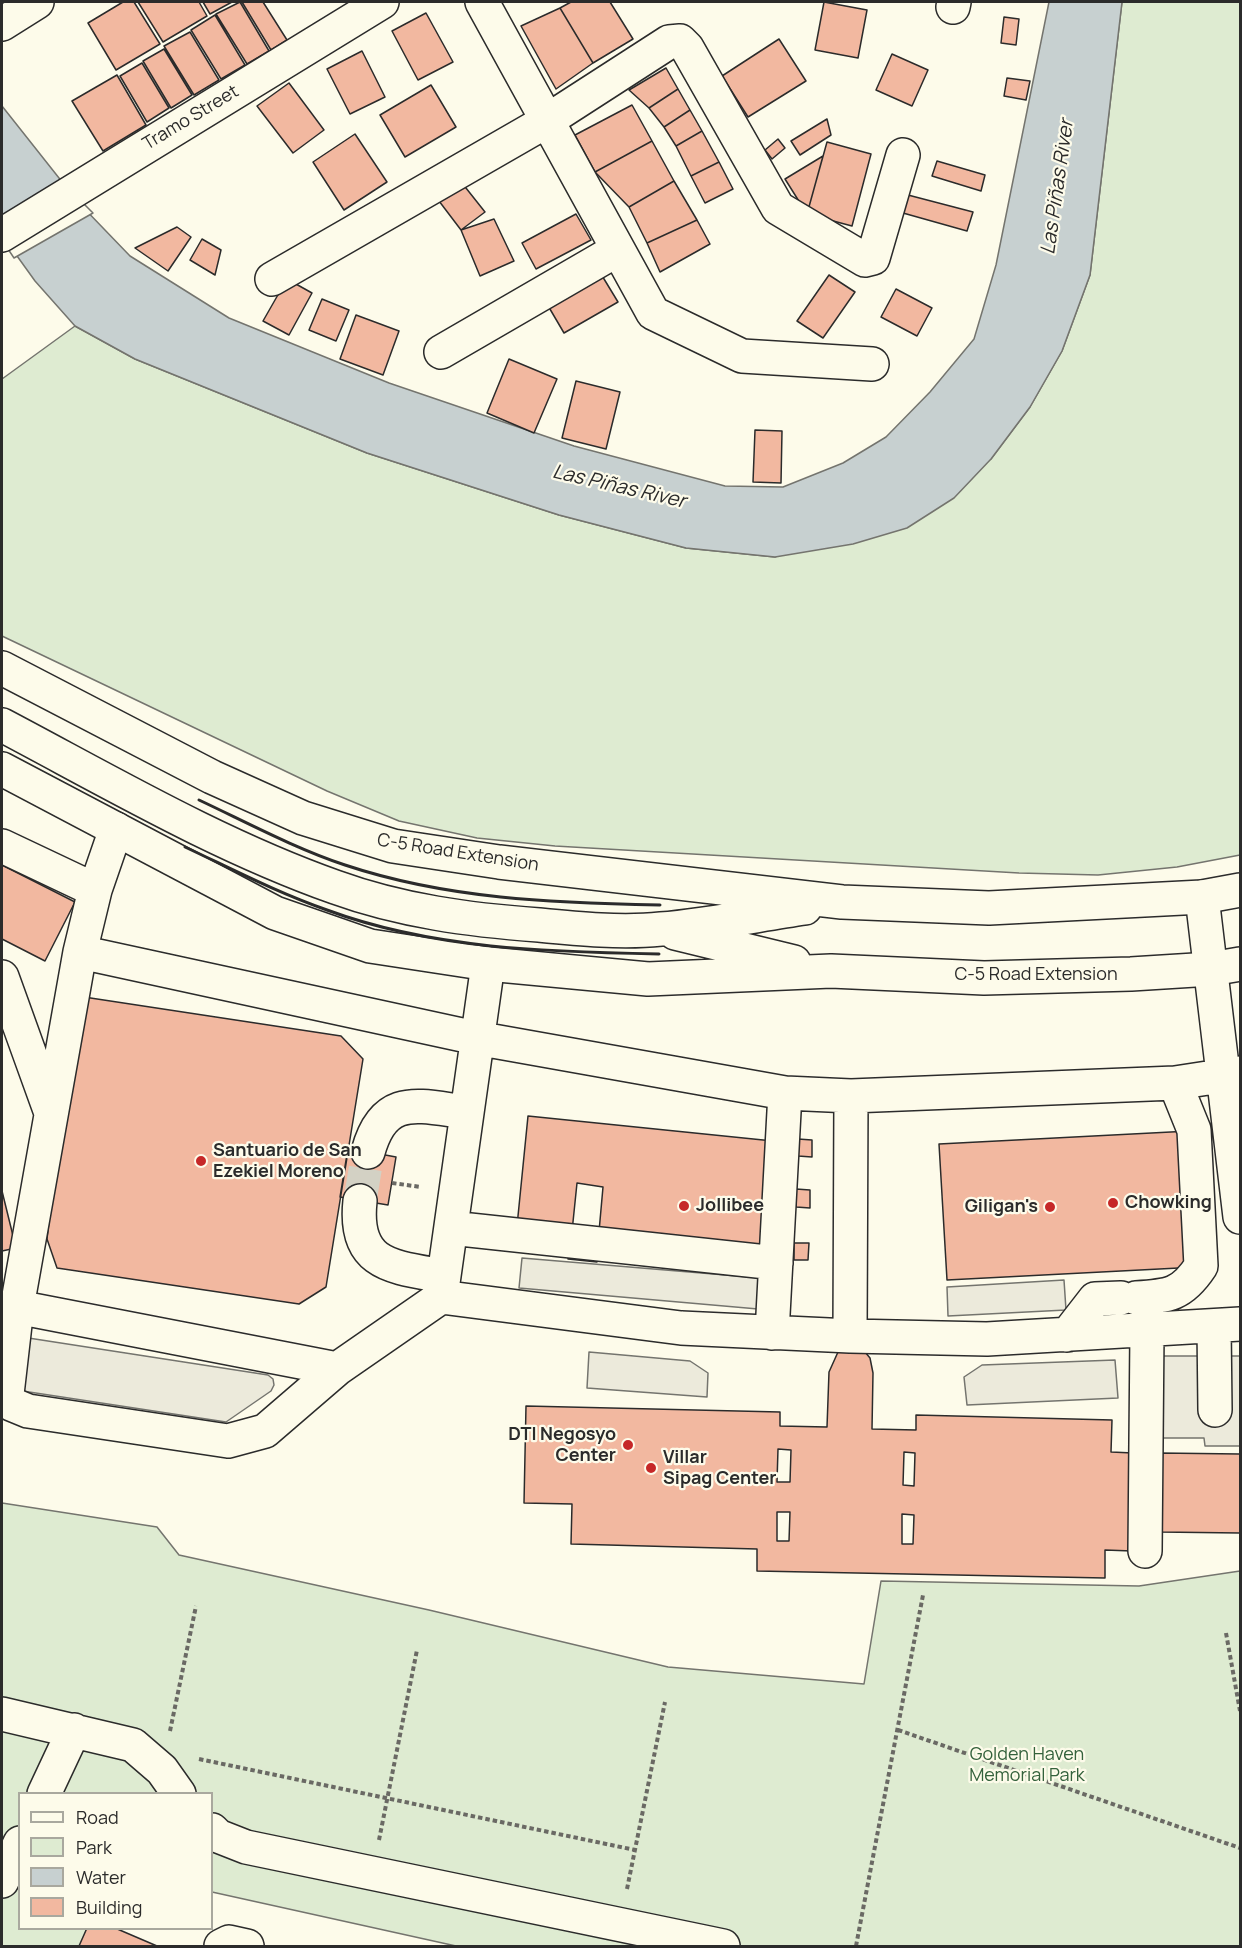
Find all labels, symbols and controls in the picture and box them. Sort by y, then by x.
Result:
street label: Tramo Street [139,81,243,155]
water label: Las Piñas River [1037,118,1079,256]
water label: Las Piñas River [550,460,688,514]
street label: C-5 Road Extension [376,830,540,876]
street label: C-5 Road Extension [954,964,1118,986]
place label: Santuario de San Ezekiel Moreno [213,1140,362,1182]
marker: Santuario de San Ezekiel Moreno [194,1154,208,1168]
place label: Chowking [1125,1192,1212,1214]
place label: Jollibee [696,1195,764,1217]
place label: Giligan's [965,1196,1038,1218]
marker: Chowking [1106,1196,1120,1210]
marker: Jollibee [677,1199,691,1213]
marker: Giligan's [1043,1200,1057,1214]
place label: DTI Negosyo Center [508,1424,616,1466]
marker: DTI Negosyo Center [621,1438,635,1452]
place label: Villar Sipag Center [663,1447,776,1490]
marker: Villar Sipag Center [644,1461,658,1475]
park label: Golden Haven Memorial Park [969,1744,1085,1786]
legend [18,1792,213,1930]
text: Road [76,1805,119,1829]
text: Park [76,1835,112,1859]
text: Water [76,1865,126,1889]
text: Building [76,1895,142,1919]

